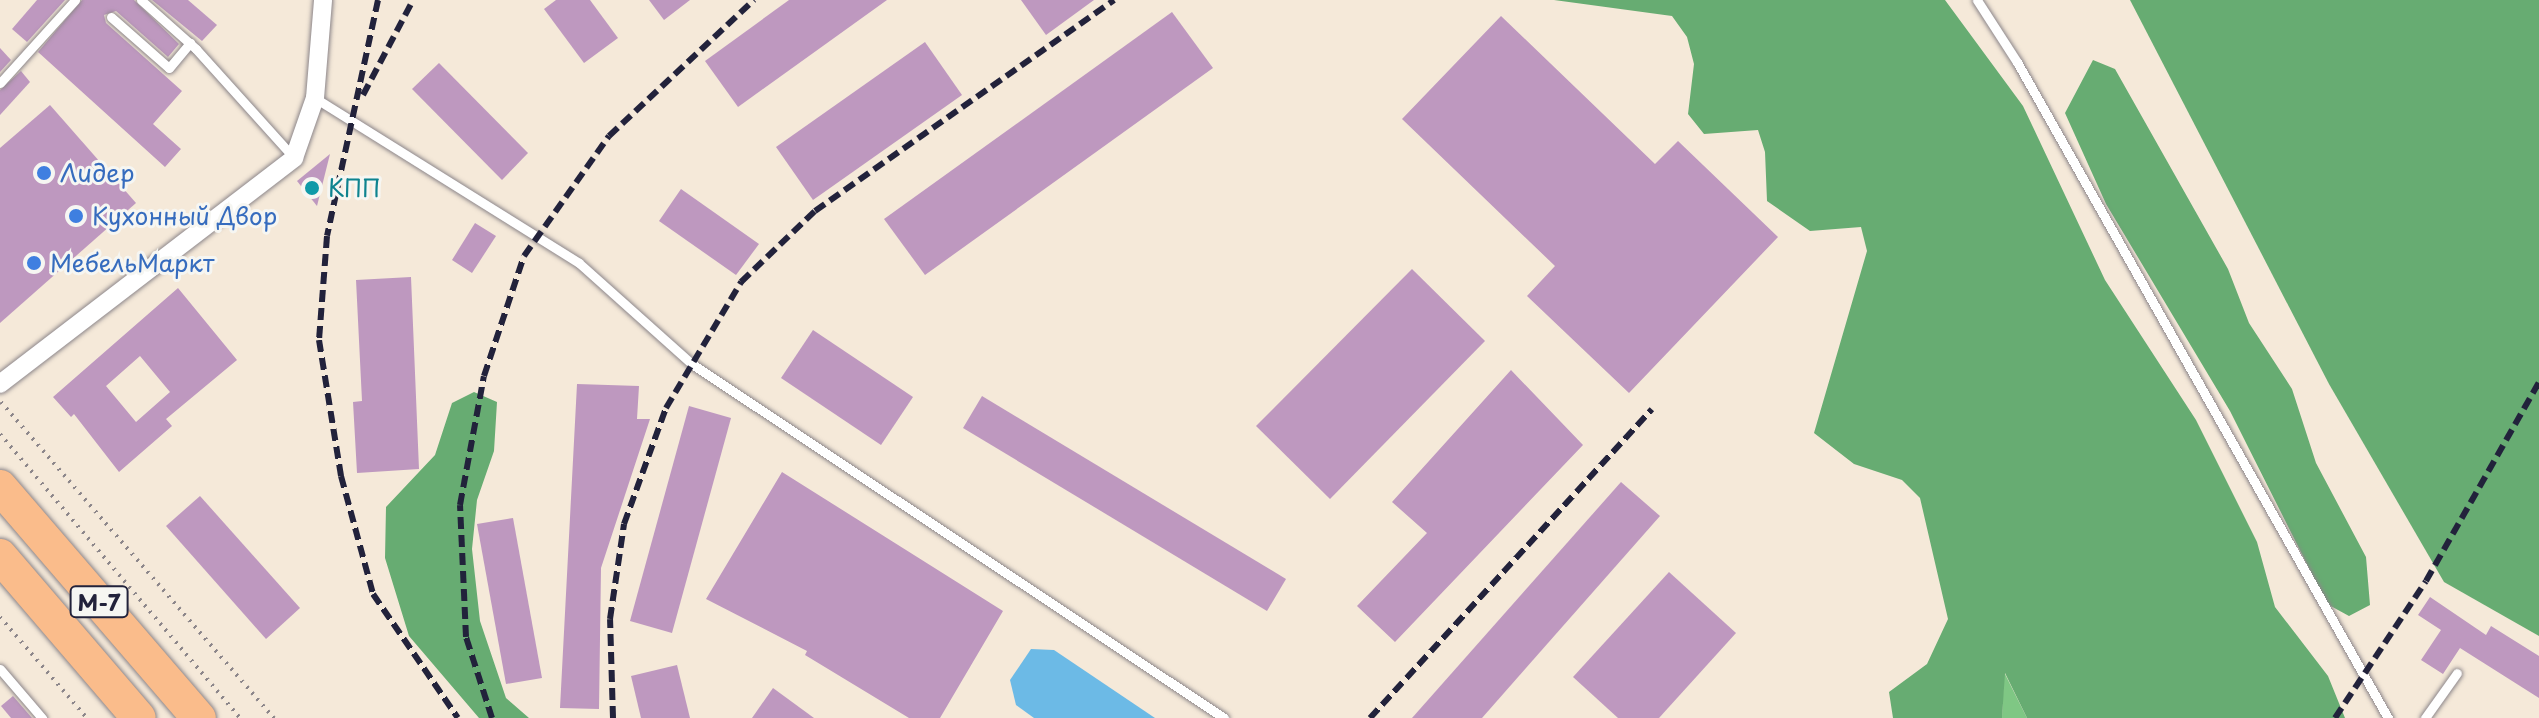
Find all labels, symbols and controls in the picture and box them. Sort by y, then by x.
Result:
place label: Лидер [60,159,135,187]
marker: Лидер [35,164,53,182]
place label: КПП [328,174,381,202]
marker: КПП [303,179,321,197]
place label: Кухонный Двор [92,202,278,230]
marker: Кухонный Двор [67,207,85,225]
place label: МебельМаркт [50,249,214,277]
marker: МебельМаркт [25,254,43,272]
road number: М-7 [69,584,129,620]

